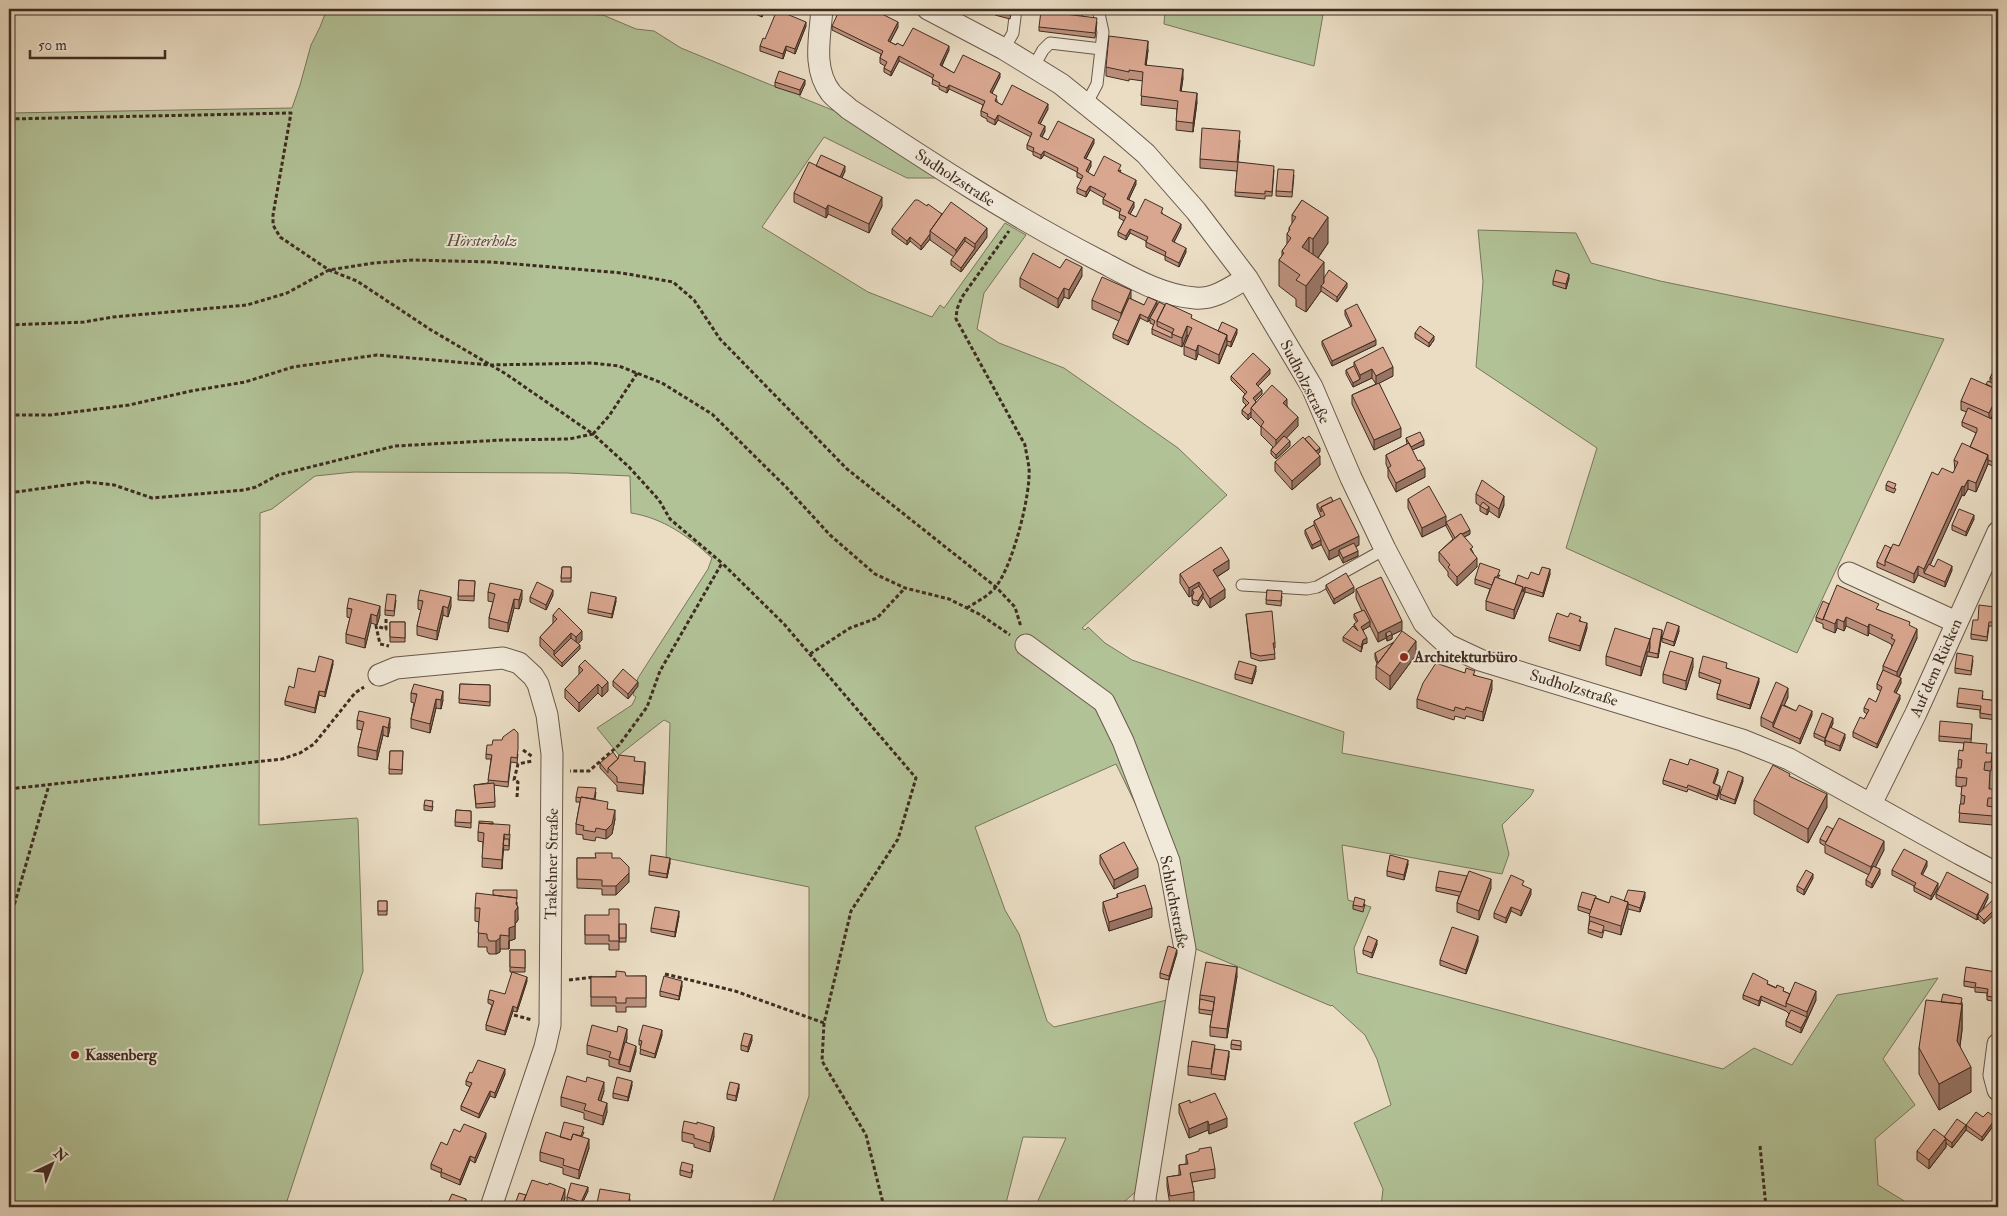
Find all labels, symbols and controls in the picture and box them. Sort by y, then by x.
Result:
scale bar [30,28,165,60]
text: 50 m [38,36,67,55]
street label: Sudholzstraße [911,145,999,211]
park label: Hörsterholz [446,231,517,251]
street label: Sudholzstraße [1275,337,1335,428]
street label: Auf dem Rücken [1905,616,1967,721]
place label: Architekturbüro [1413,647,1518,667]
marker: Architekturbüro [1398,651,1410,663]
street label: Sudholzstraße [1527,665,1621,711]
street label: Trakehner Straße [541,808,563,920]
street label: Schluchtstraße [1155,854,1193,951]
place label: Kassenberg [85,1045,158,1066]
marker: Kassenberg [69,1049,81,1061]
north arrow [28,1138,78,1188]
text: N [49,1144,71,1166]

